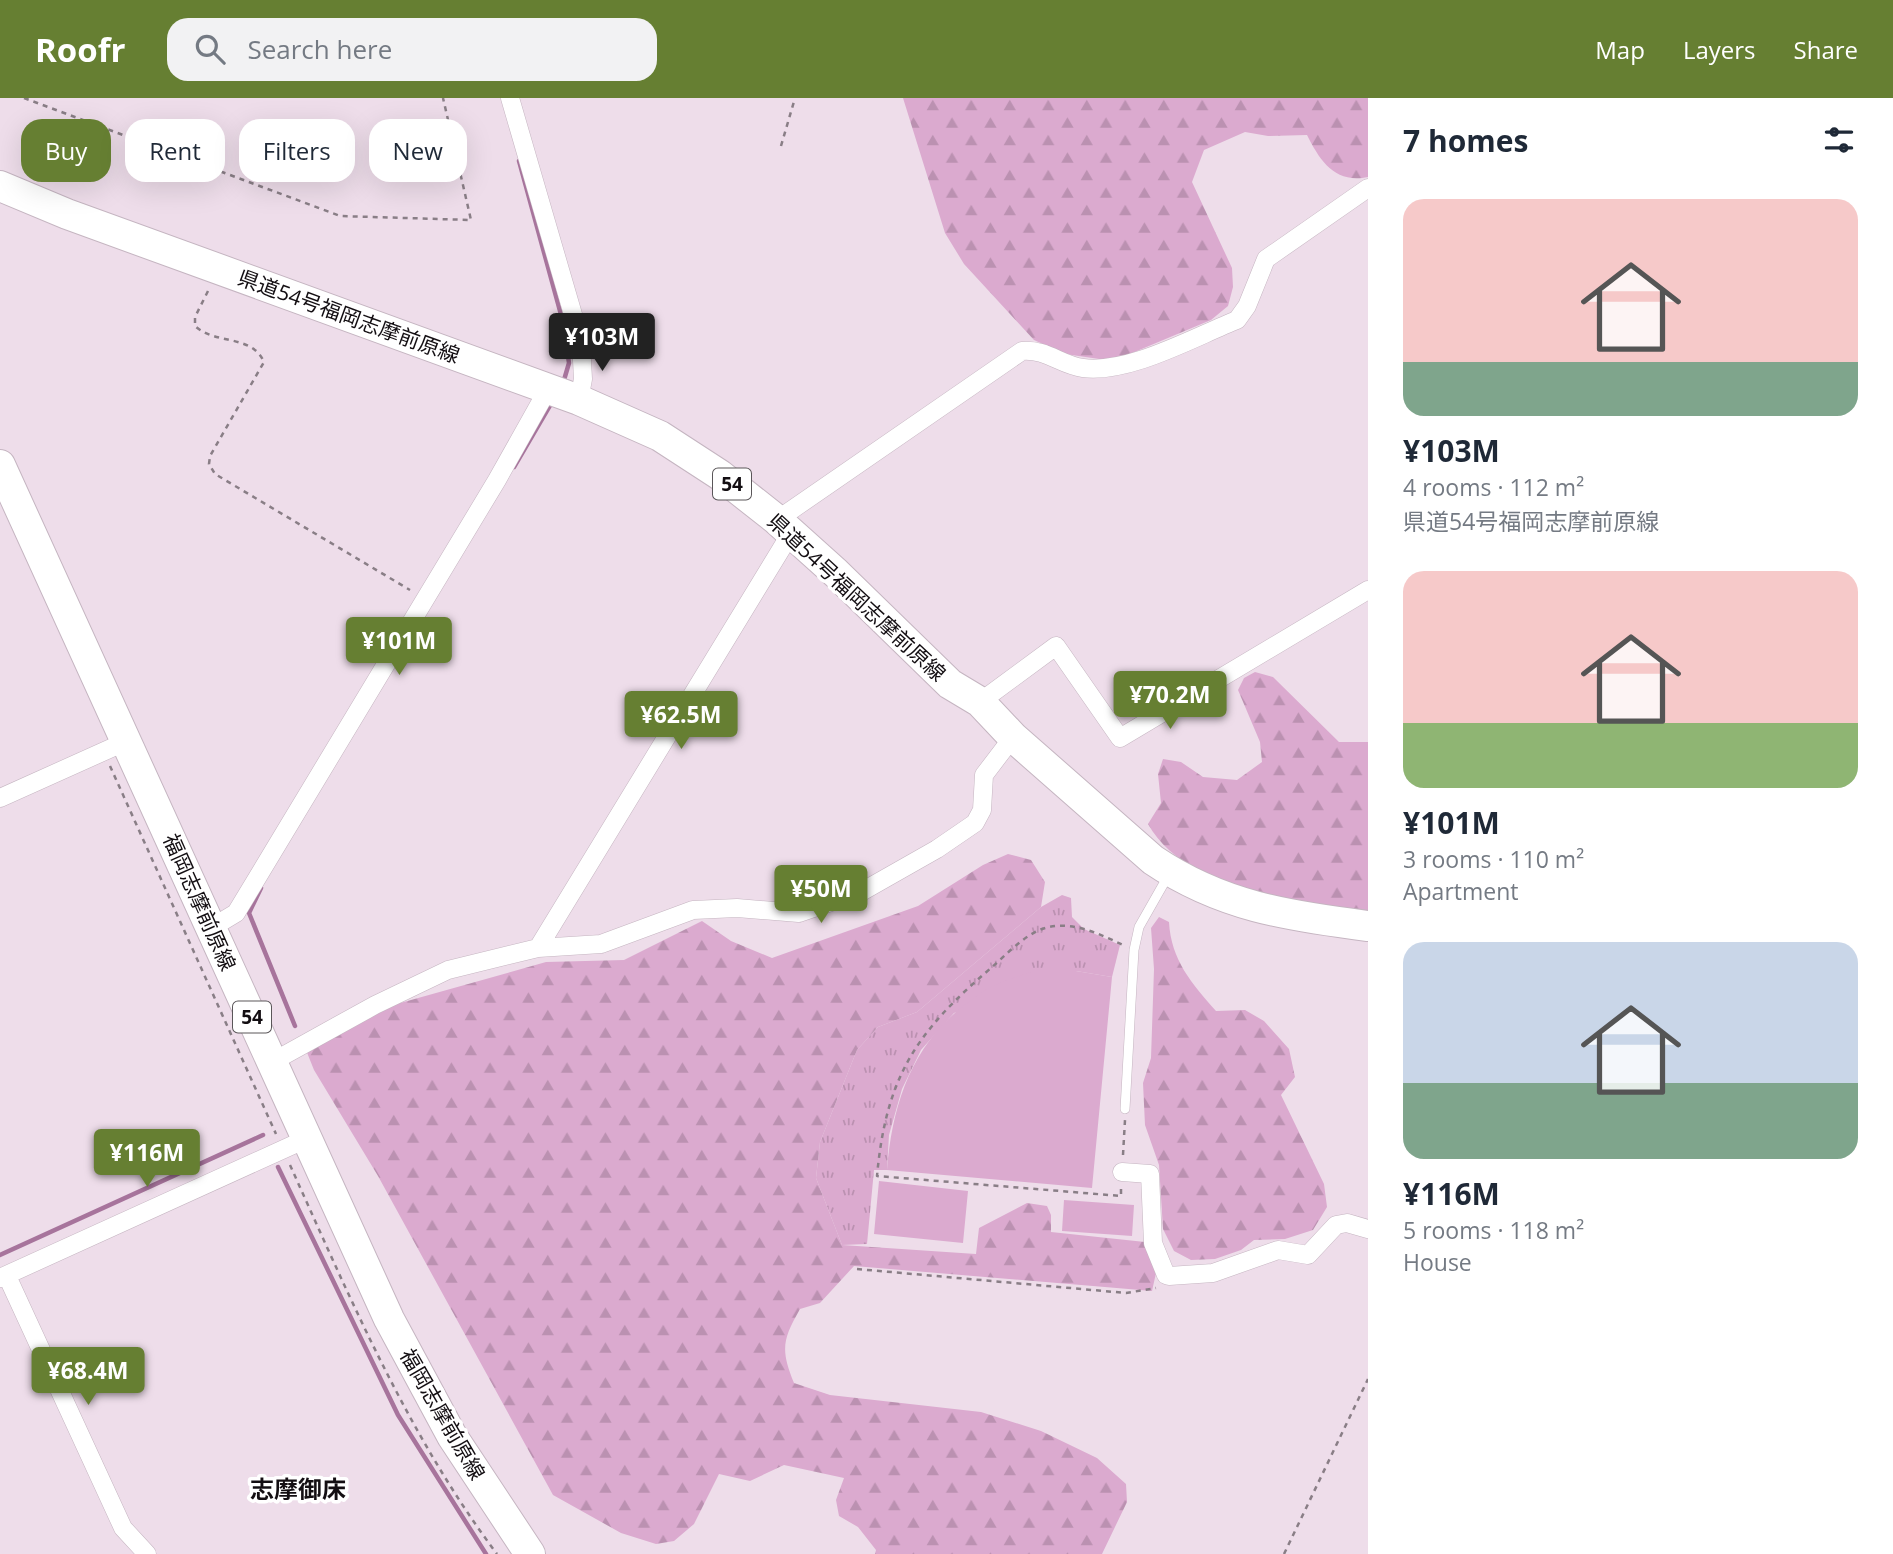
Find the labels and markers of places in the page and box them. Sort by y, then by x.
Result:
pin: ¥103M [553,314,651,373]
pin: ¥101M [350,618,448,677]
pin: ¥70.2M [1113,672,1227,731]
pin: ¥62.5M [624,692,738,751]
pin: ¥50M [780,866,862,925]
pin: ¥116M [98,1130,196,1189]
pin: ¥68.4M [31,1348,145,1407]

